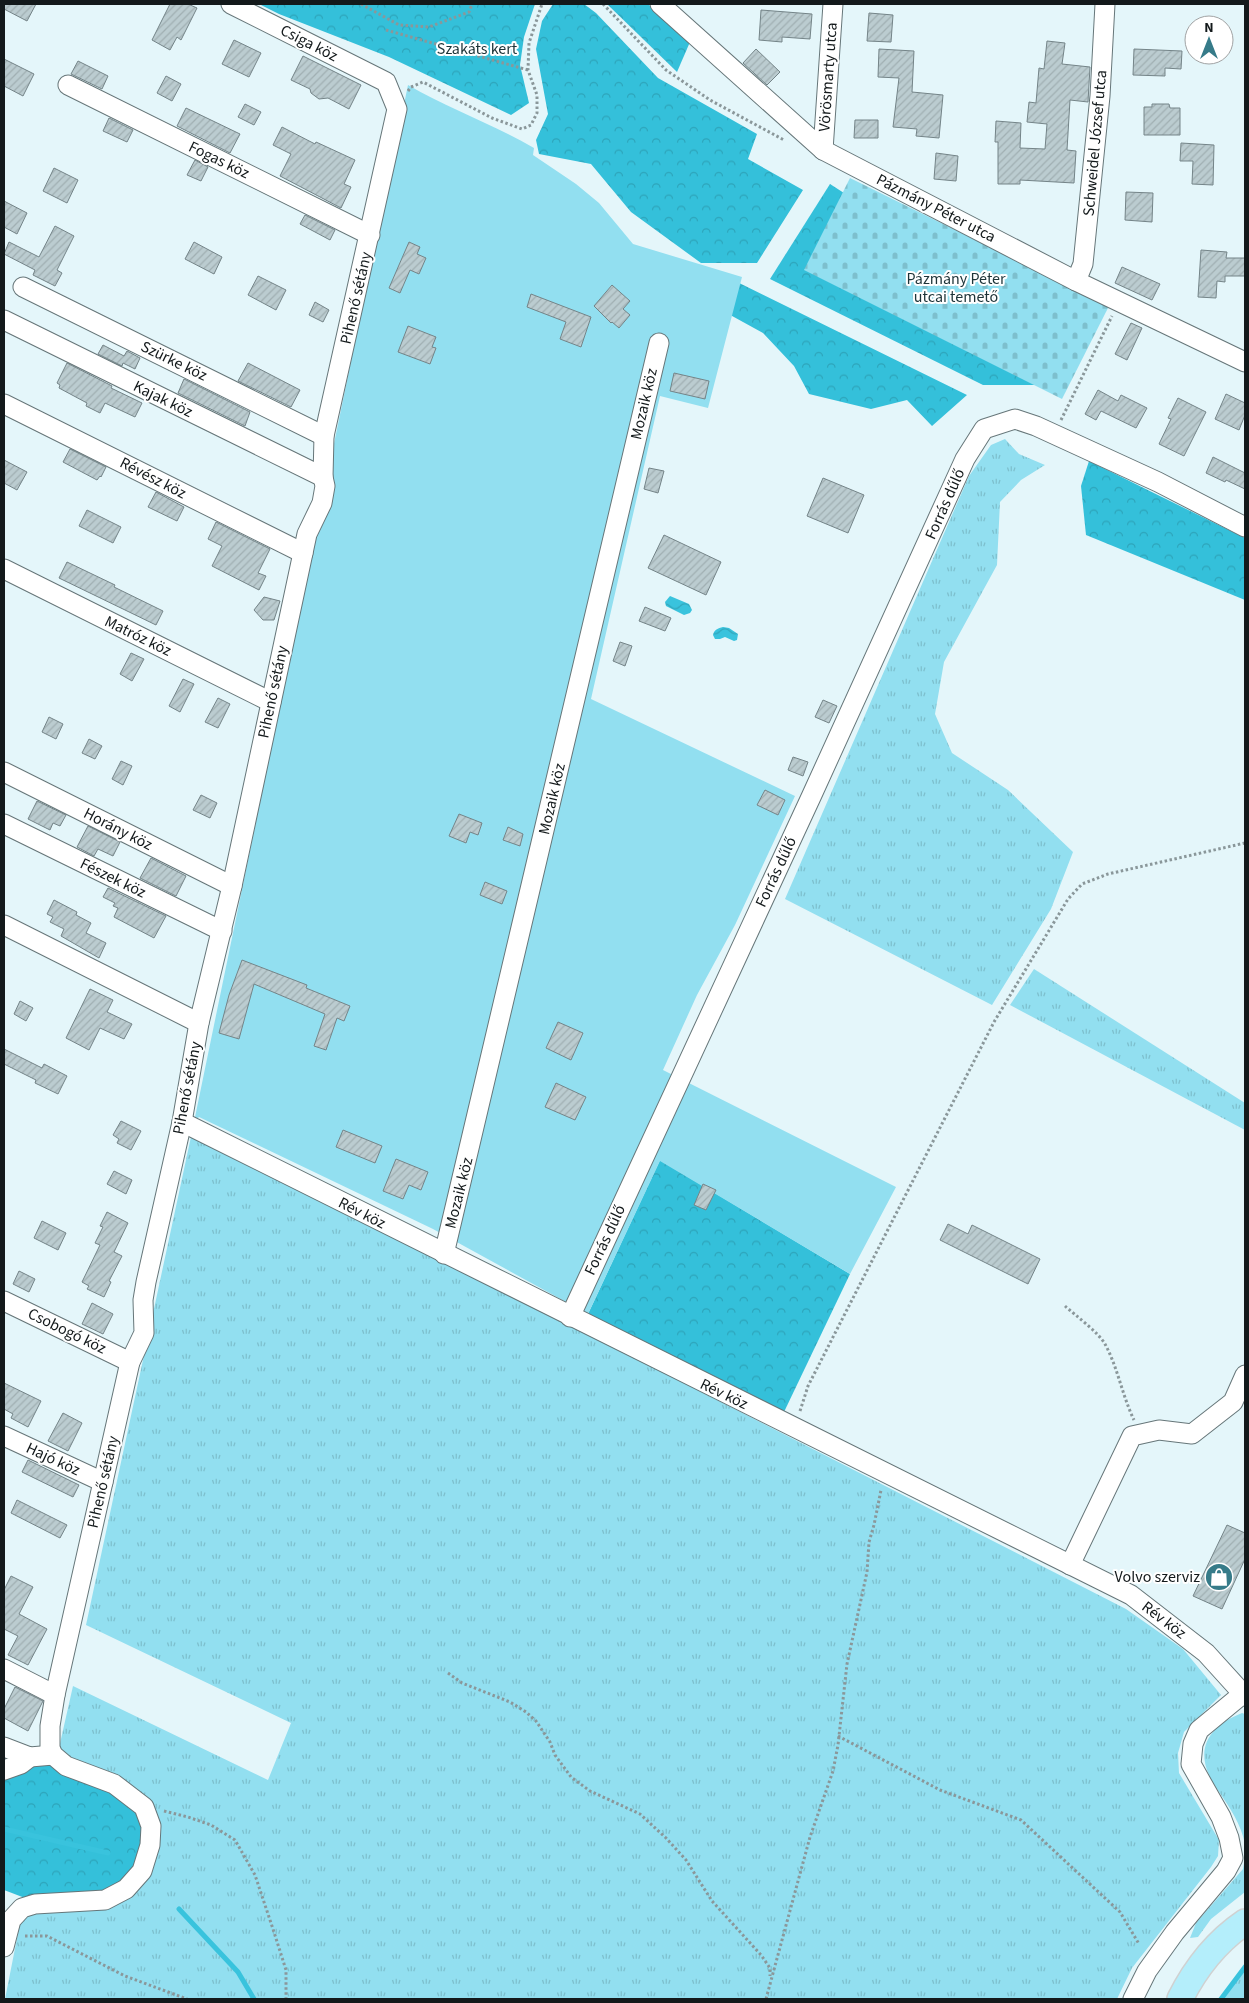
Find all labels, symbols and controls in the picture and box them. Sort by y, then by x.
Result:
north arrow [1184,15,1234,65]
text: N [1204,18,1214,38]
street label: Csiga köz [276,19,342,67]
street label: Vörösmarty utca [813,22,843,132]
park label: Szakáts kert [437,38,518,60]
street label: Schweidel József utca [1078,69,1112,217]
street label: Fogas köz [185,136,253,184]
street label: Pázmány Péter utca [872,168,1000,248]
street label: Pihenő sétány [335,249,377,346]
park label: Pázmány Péter utcai temető [906,268,1006,308]
street label: Szürke köz [137,336,211,387]
street label: Mozaik köz [625,366,663,442]
street label: Kajak köz [130,375,197,423]
street label: Révész köz [116,452,190,504]
street label: Forrás dűlő [920,465,970,543]
street label: Matróz köz [101,610,175,662]
street label: Pihenő sétány [252,643,294,740]
street label: Mozaik köz [533,761,571,837]
street label: Horány köz [80,802,156,856]
street label: Forrás dűlő [750,833,802,911]
street label: Fészek köz [76,853,150,904]
street label: Pihenő sétány [167,1039,207,1136]
street label: Mozaik köz [440,1155,479,1231]
street label: Rév köz [334,1192,390,1234]
street label: Forrás dűlő [579,1201,631,1279]
street label: Csobogó köz [24,1303,110,1360]
street label: Rév köz [696,1373,752,1415]
street label: Pihenő sétány [82,1433,124,1530]
street label: Hajó köz [22,1437,84,1481]
shop icon: Volvo szerviz [1204,1562,1234,1592]
place label: Volvo szerviz [1115,1566,1200,1588]
street label: Rév köz [1137,1596,1191,1644]

